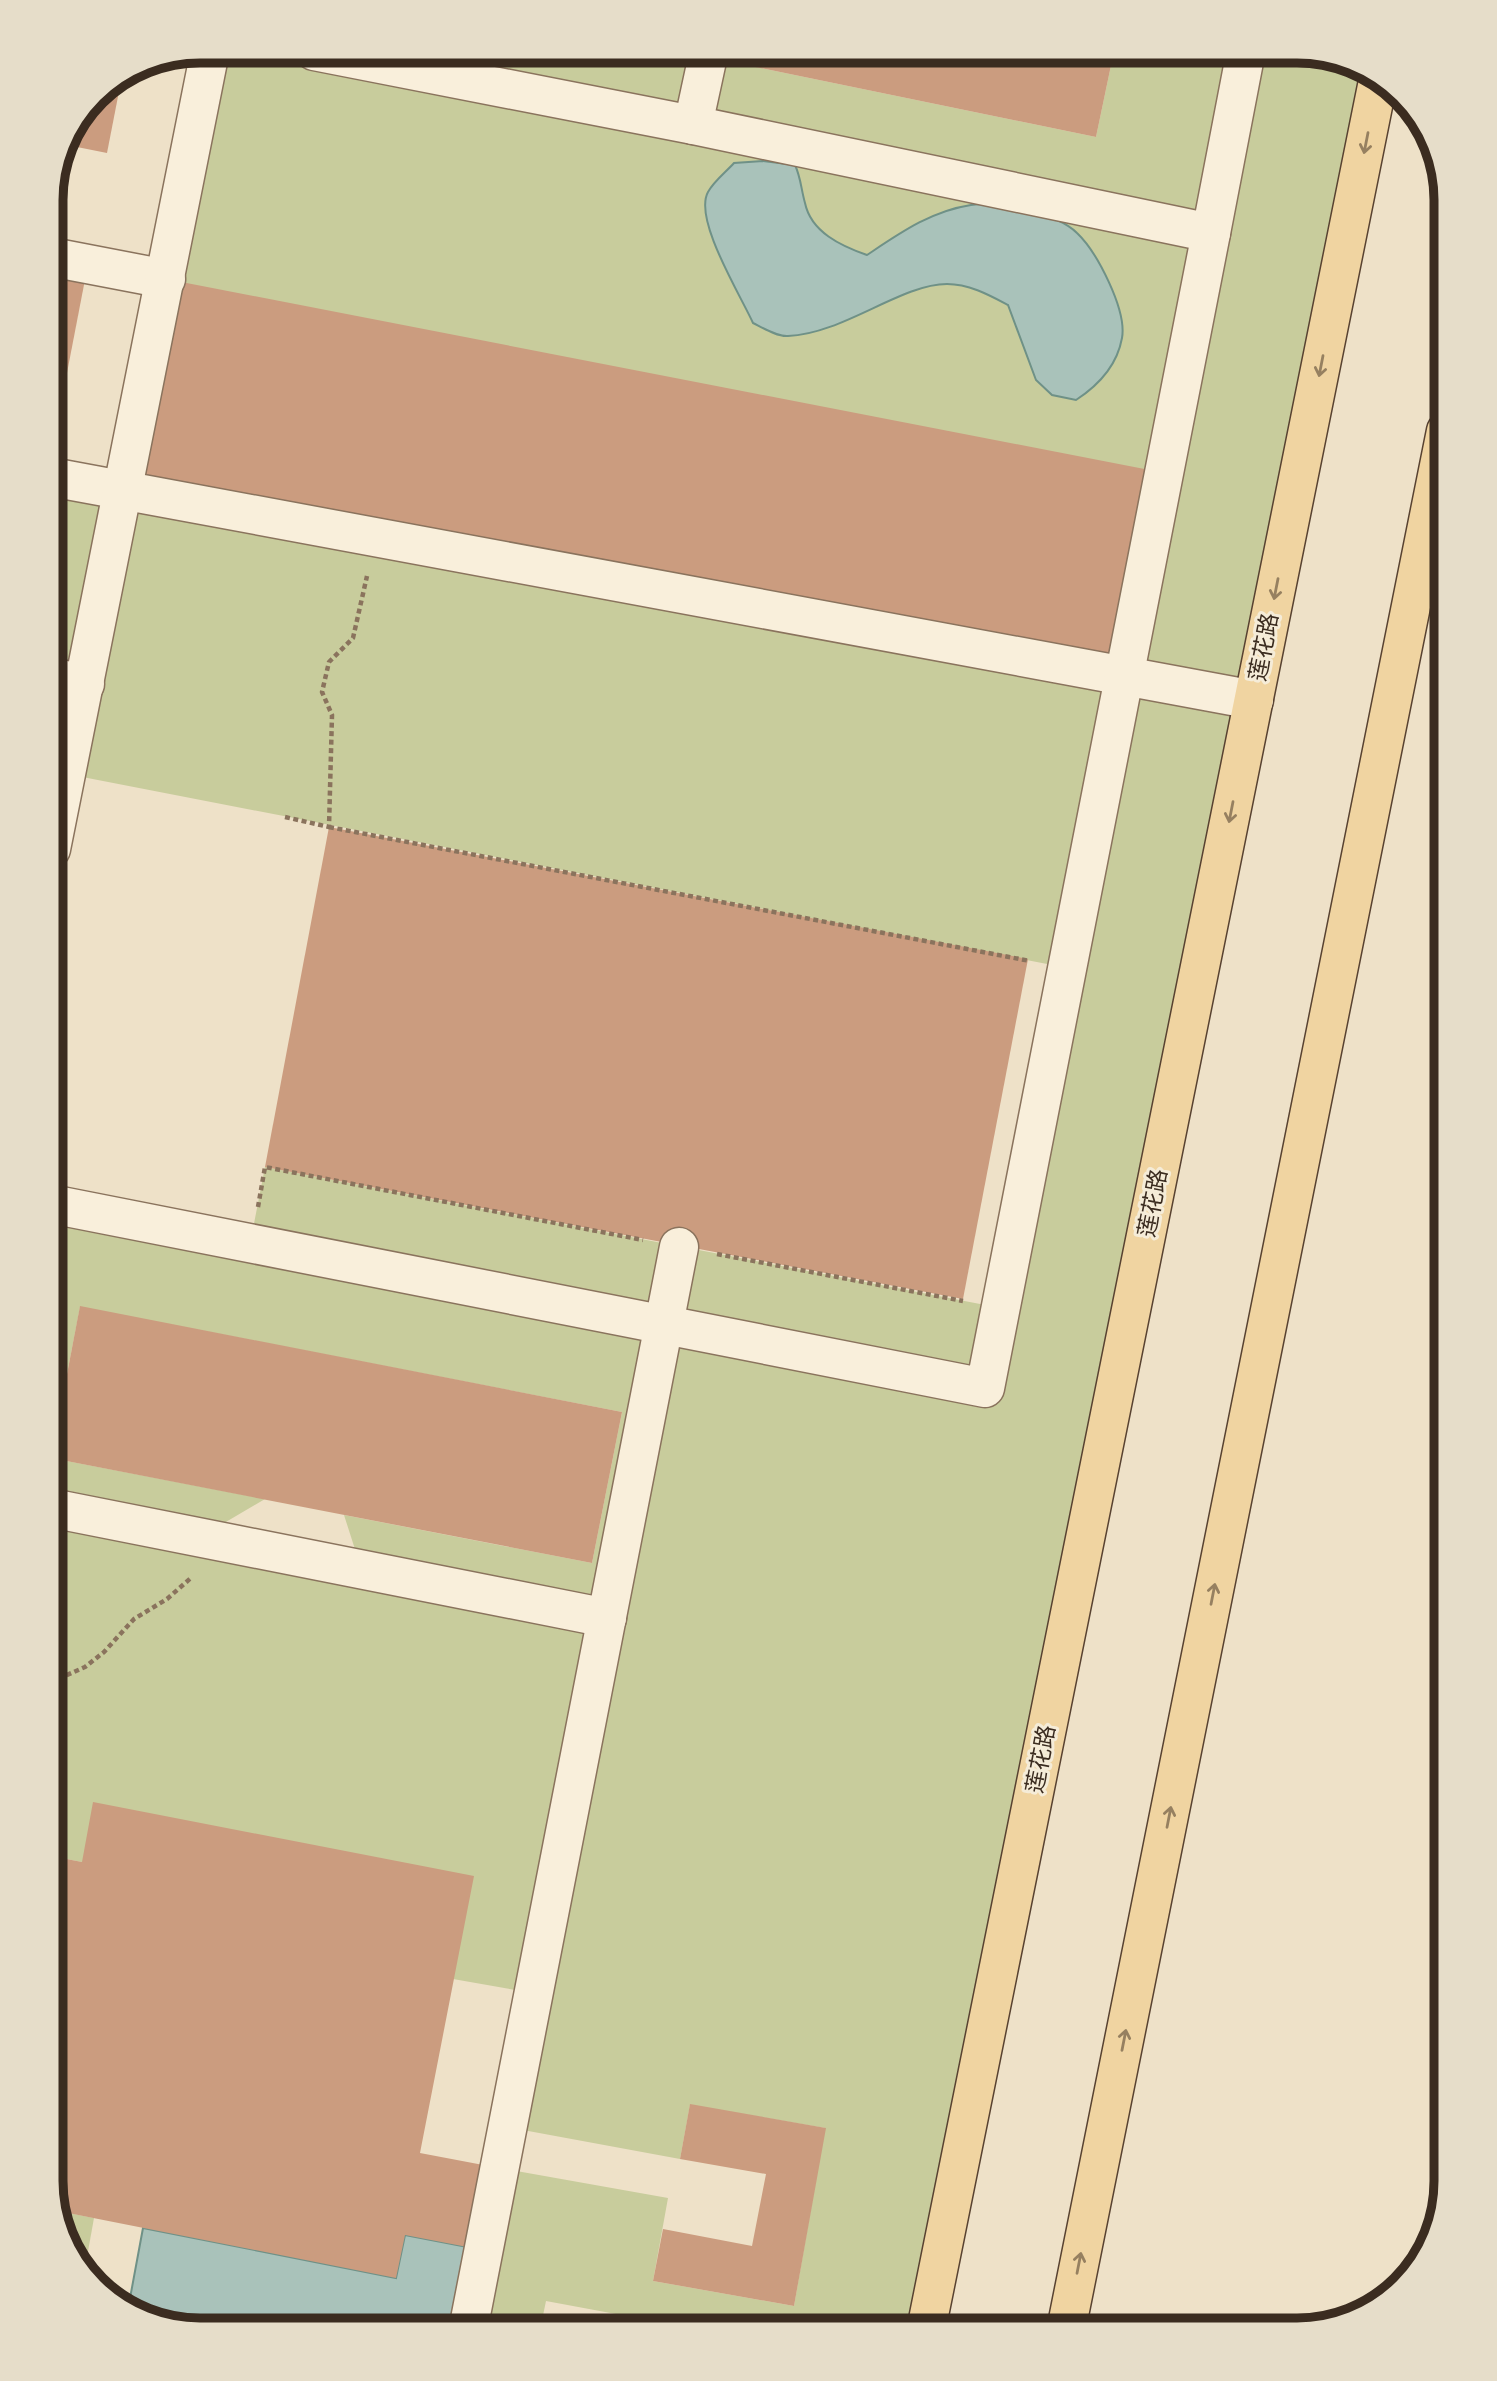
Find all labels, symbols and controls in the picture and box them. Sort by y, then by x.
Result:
one-way arrow [1359,131,1372,154]
one-way arrow [1314,354,1327,377]
one-way arrow [1269,577,1283,600]
street label: 莲花路 [1245,611,1283,683]
one-way arrow [1224,800,1238,823]
street label: 莲花路 [1134,1167,1172,1239]
one-way arrow [1207,1583,1221,1606]
street label: 莲花路 [1022,1723,1060,1795]
one-way arrow [1162,1806,1176,1829]
one-way arrow [1118,2029,1131,2052]
one-way arrow [1073,2252,1087,2275]

